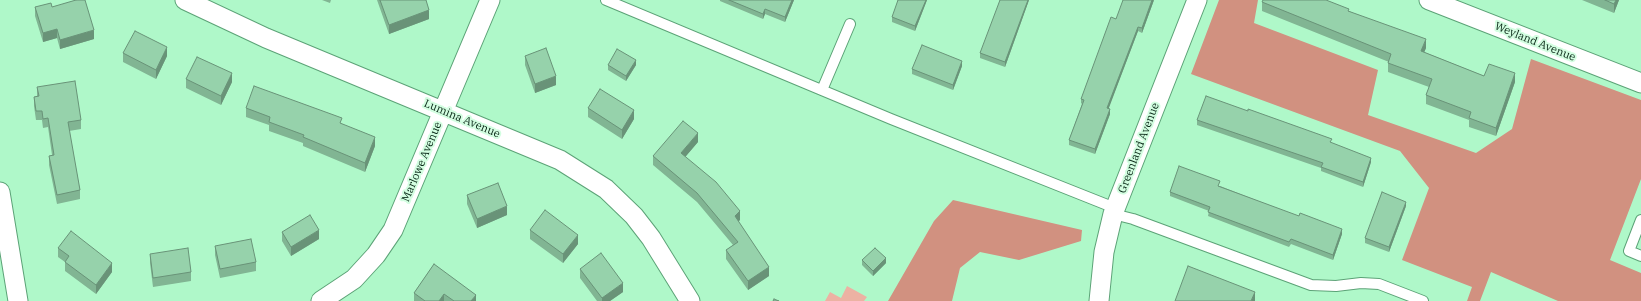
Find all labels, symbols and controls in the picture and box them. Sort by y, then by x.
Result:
street label: Weyland Avenue [1493,20,1577,64]
street label: Lumina Avenue [422,97,502,141]
street label: Greenland Avenue [1116,101,1162,195]
street label: Marlowe Avenue [399,120,445,204]

